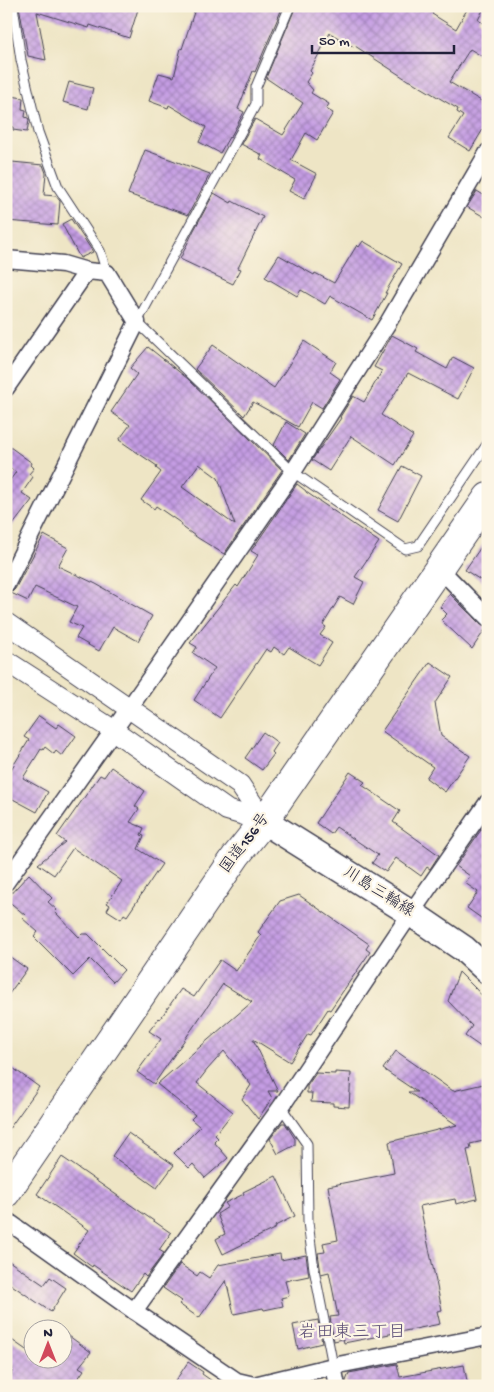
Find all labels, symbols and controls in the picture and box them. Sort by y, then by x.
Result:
scale bar [312,22,454,54]
text: 50 m [319,33,350,51]
street label: 国道156号 [216,809,275,878]
street label: 川島三輪線 [339,862,418,922]
north arrow [22,1320,72,1370]
district label: 岩田東三丁目 [298,1322,406,1344]
text: N [43,1325,53,1342]

